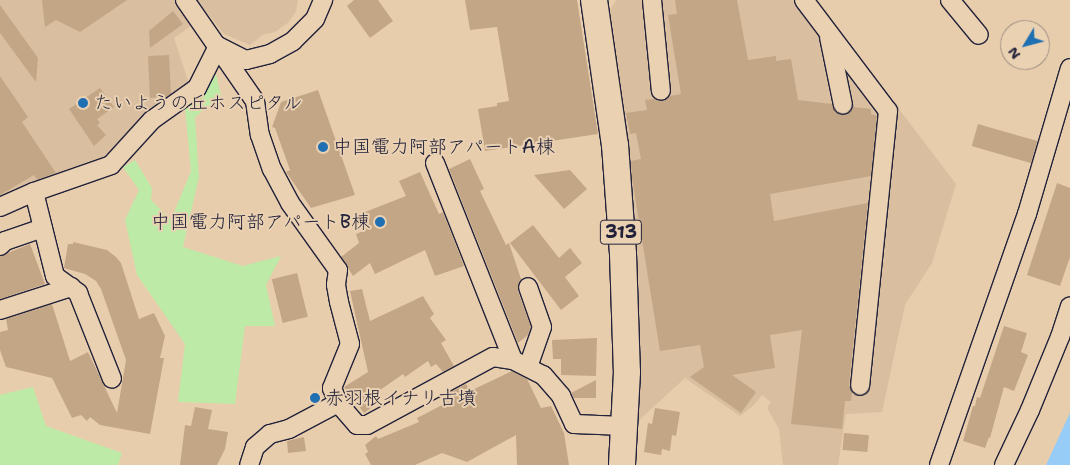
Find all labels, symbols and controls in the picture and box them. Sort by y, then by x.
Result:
north arrow [1000,20,1050,70]
text: N [1003,44,1024,63]
place label: たいようの丘ホスピタル [94,92,303,114]
marker: たいようの丘ホスピタル [76,96,90,110]
place label: 中国電力阿部アパートA棟 [333,136,556,158]
marker: 中国電力阿部アパートA棟 [317,141,329,153]
place label: 中国電力阿部アパートB棟 [150,211,370,233]
marker: 中国電力阿部アパートB棟 [374,216,386,228]
road number: 313 [600,216,642,248]
place label: 赤羽根イナリ古墳 [325,387,477,409]
marker: 赤羽根イナリ古墳 [309,392,321,404]

